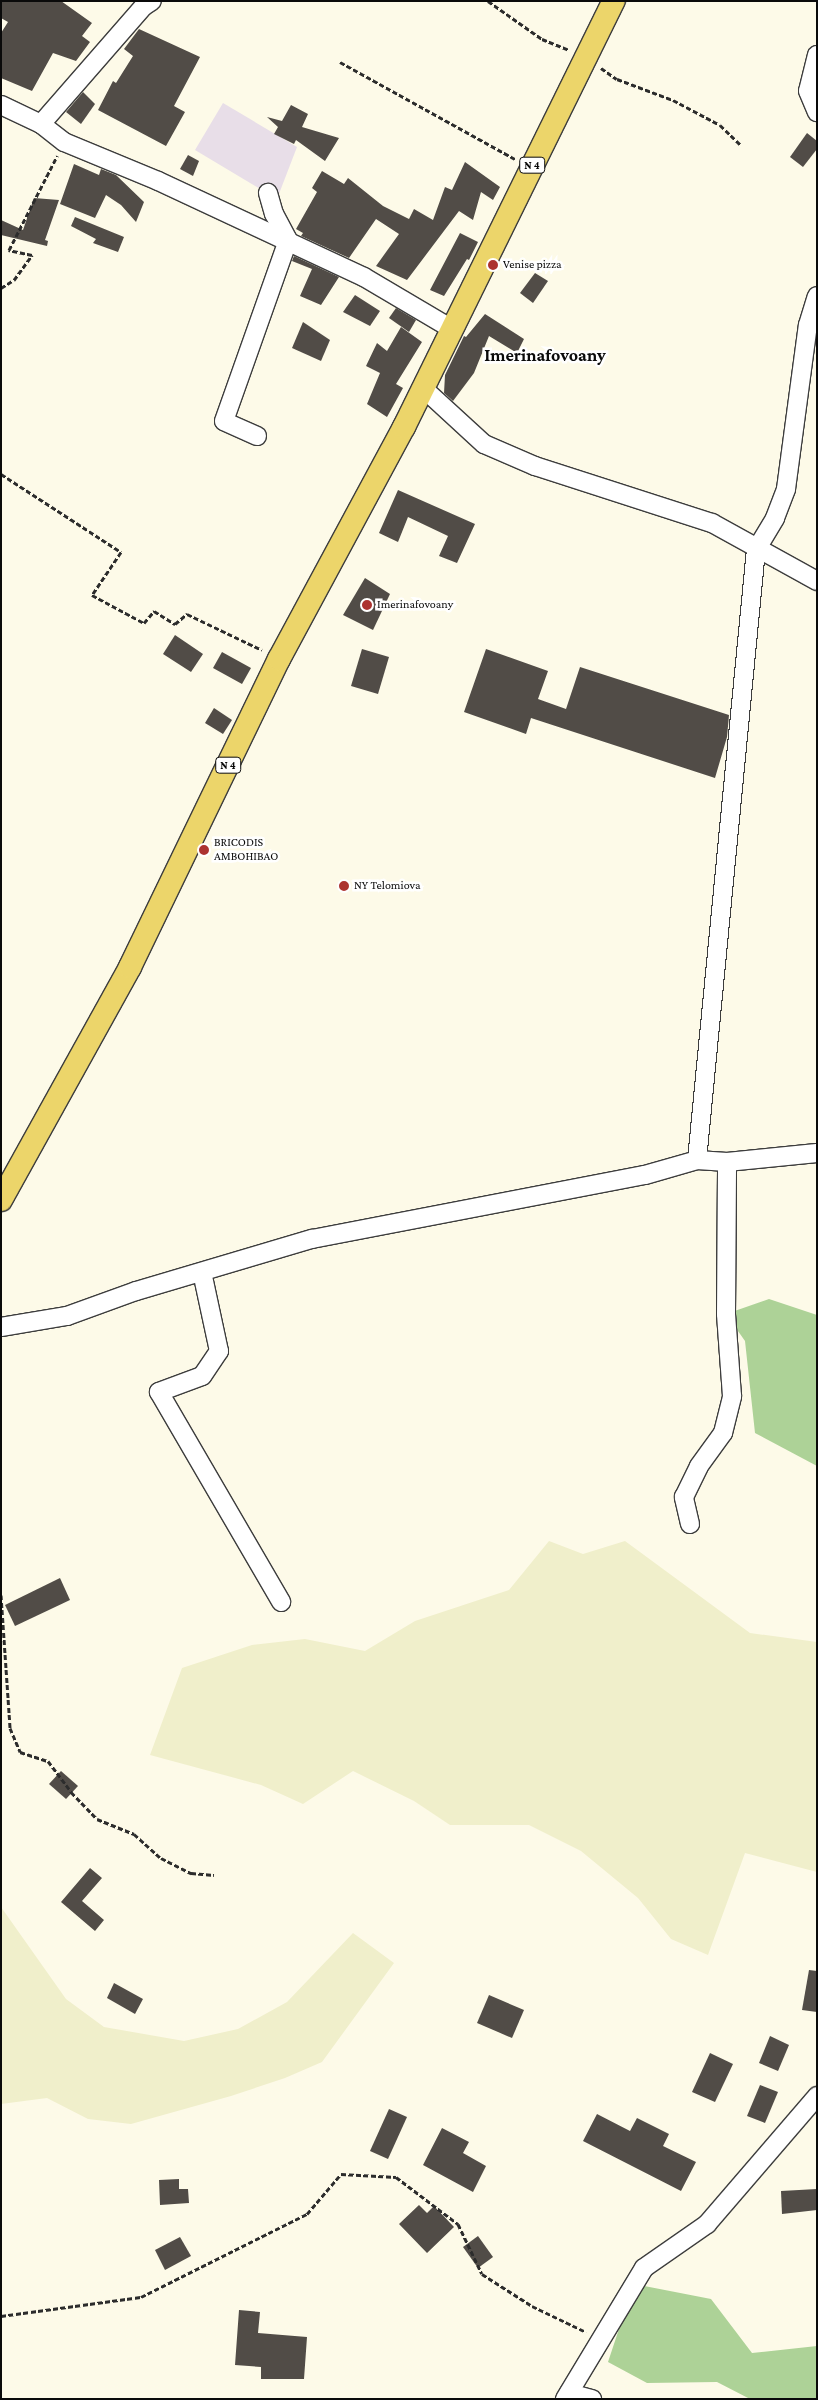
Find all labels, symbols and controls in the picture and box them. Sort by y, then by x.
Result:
road number: N 4 [518,156,546,174]
place label: Venise pizza [503,258,562,272]
marker: Venise pizza [487,259,499,271]
district label: Imerinafovoany [484,344,606,366]
place label: Imerinafovoany [377,598,453,612]
marker: Imerinafovoany [361,599,373,611]
road number: N 4 [214,756,242,774]
place label: BRICODIS AMBOHIBAO [214,836,278,864]
marker: BRICODIS AMBOHIBAO [198,844,210,856]
place label: NY Telomiova [354,879,421,893]
marker: NY Telomiova [338,880,350,892]

